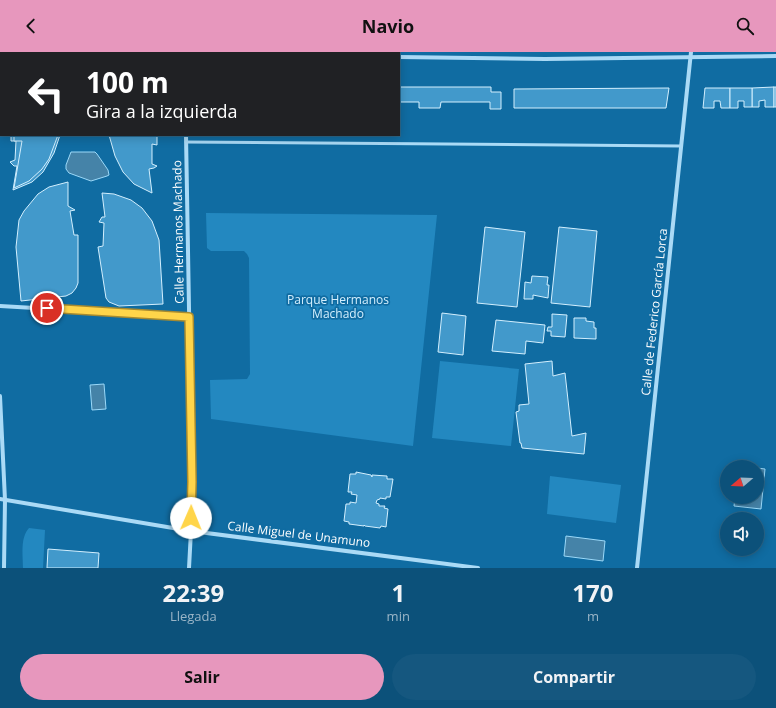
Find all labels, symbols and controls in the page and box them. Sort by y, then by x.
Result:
text: Navio [362,14,414,38]
icon: back [20,15,42,37]
icon: search [734,15,756,37]
text: 100 m [86,63,169,101]
icon: left [20,68,72,120]
text: Gira a la izquierda [86,99,238,123]
street label: Calle Hermanos Machado [168,160,188,304]
street label: Calle de Federico García Lorca [637,228,671,396]
pin [30,291,64,325]
park label: Parque Hermanos Machado [287,291,389,322]
icon: arrive [36,297,58,319]
north arrow [720,460,764,504]
map controls [720,460,764,556]
position arrow [170,497,212,539]
button: sound [720,512,764,556]
street label: Calle Miguel de Unamuno [227,517,371,551]
text: 22:39 [162,576,224,609]
text: 1 [391,576,405,609]
text: 170 [572,576,614,609]
text: Llegada [170,607,217,625]
text: min [387,607,410,625]
text: m [587,607,599,625]
button: Salir [20,654,384,700]
button: Compartir [392,654,756,700]

